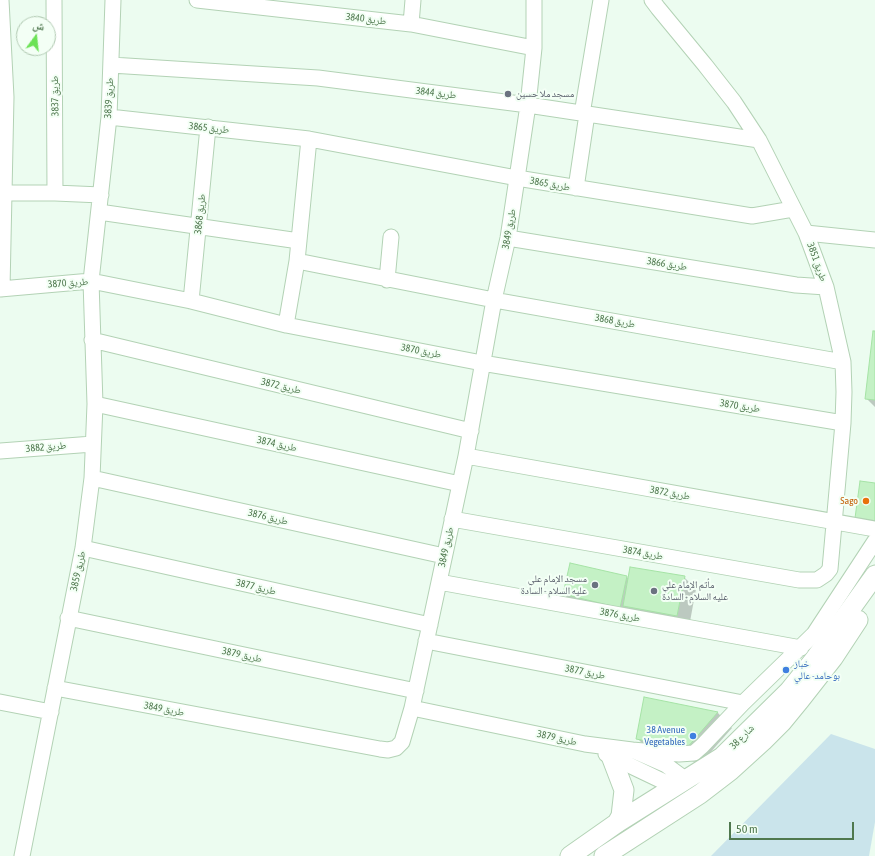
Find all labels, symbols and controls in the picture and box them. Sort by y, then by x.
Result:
street label: طريق 3840 [345,11,387,27]
north arrow [16,16,56,56]
text: ش [32,18,46,33]
street label: طريق 3837 [49,76,61,116]
street label: طريق 3839 [102,77,116,119]
street label: طريق 3844 [415,85,457,101]
place label: مسجد ملا حسين [516,88,574,100]
marker: مسجد ملا حسين [503,89,513,99]
street label: طريق 3865 [188,120,230,136]
street label: طريق 3865 [529,175,571,193]
street label: طريق 3868 [192,193,208,235]
street label: طريق 3849 [500,208,518,250]
street label: طريق 3851 [804,241,830,283]
street label: طريق 3866 [646,255,688,273]
street label: طريق 3870 [47,276,89,290]
street label: طريق 3868 [594,312,636,330]
street label: طريق 3870 [400,341,442,361]
street label: طريق 3872 [260,376,302,396]
street label: طريق 3870 [719,397,761,415]
street label: طريق 3874 [256,434,298,454]
street label: طريق 3882 [25,439,67,455]
street label: طريق 3872 [649,484,691,502]
place label: Sago [840,495,858,507]
marker: Sago [861,496,871,506]
street label: طريق 3876 [247,507,289,527]
street label: طريق 3849 [436,526,456,568]
street label: طريق 3874 [622,544,664,562]
street label: طريق 3859 [68,550,88,592]
place label: مسجد الإمام علي عليه السلام - السادة [521,573,587,596]
street label: طريق 3877 [235,577,277,597]
place label: مأتم الإمام علي عليه السلام - السادة [662,579,728,602]
marker: مسجد الإمام علي عليه السلام - السادة [590,580,600,590]
marker: مأتم الإمام علي عليه السلام - السادة [649,586,659,596]
street label: طريق 3876 [599,606,641,624]
street label: طريق 3879 [221,645,263,665]
place label: خباز بوحامد- عالي [794,658,840,682]
street label: طريق 3877 [564,662,606,682]
marker: خباز بوحامد- عالي [781,665,791,675]
street label: طريق 3849 [143,699,185,719]
street label: شارع 38 [727,722,757,752]
place label: 38 Avenue Vegetables [644,724,685,748]
street label: طريق 3879 [536,728,578,748]
marker: 38 Avenue Vegetables [688,731,698,741]
scale bar [731,814,856,840]
text: 50 m [736,822,758,836]

